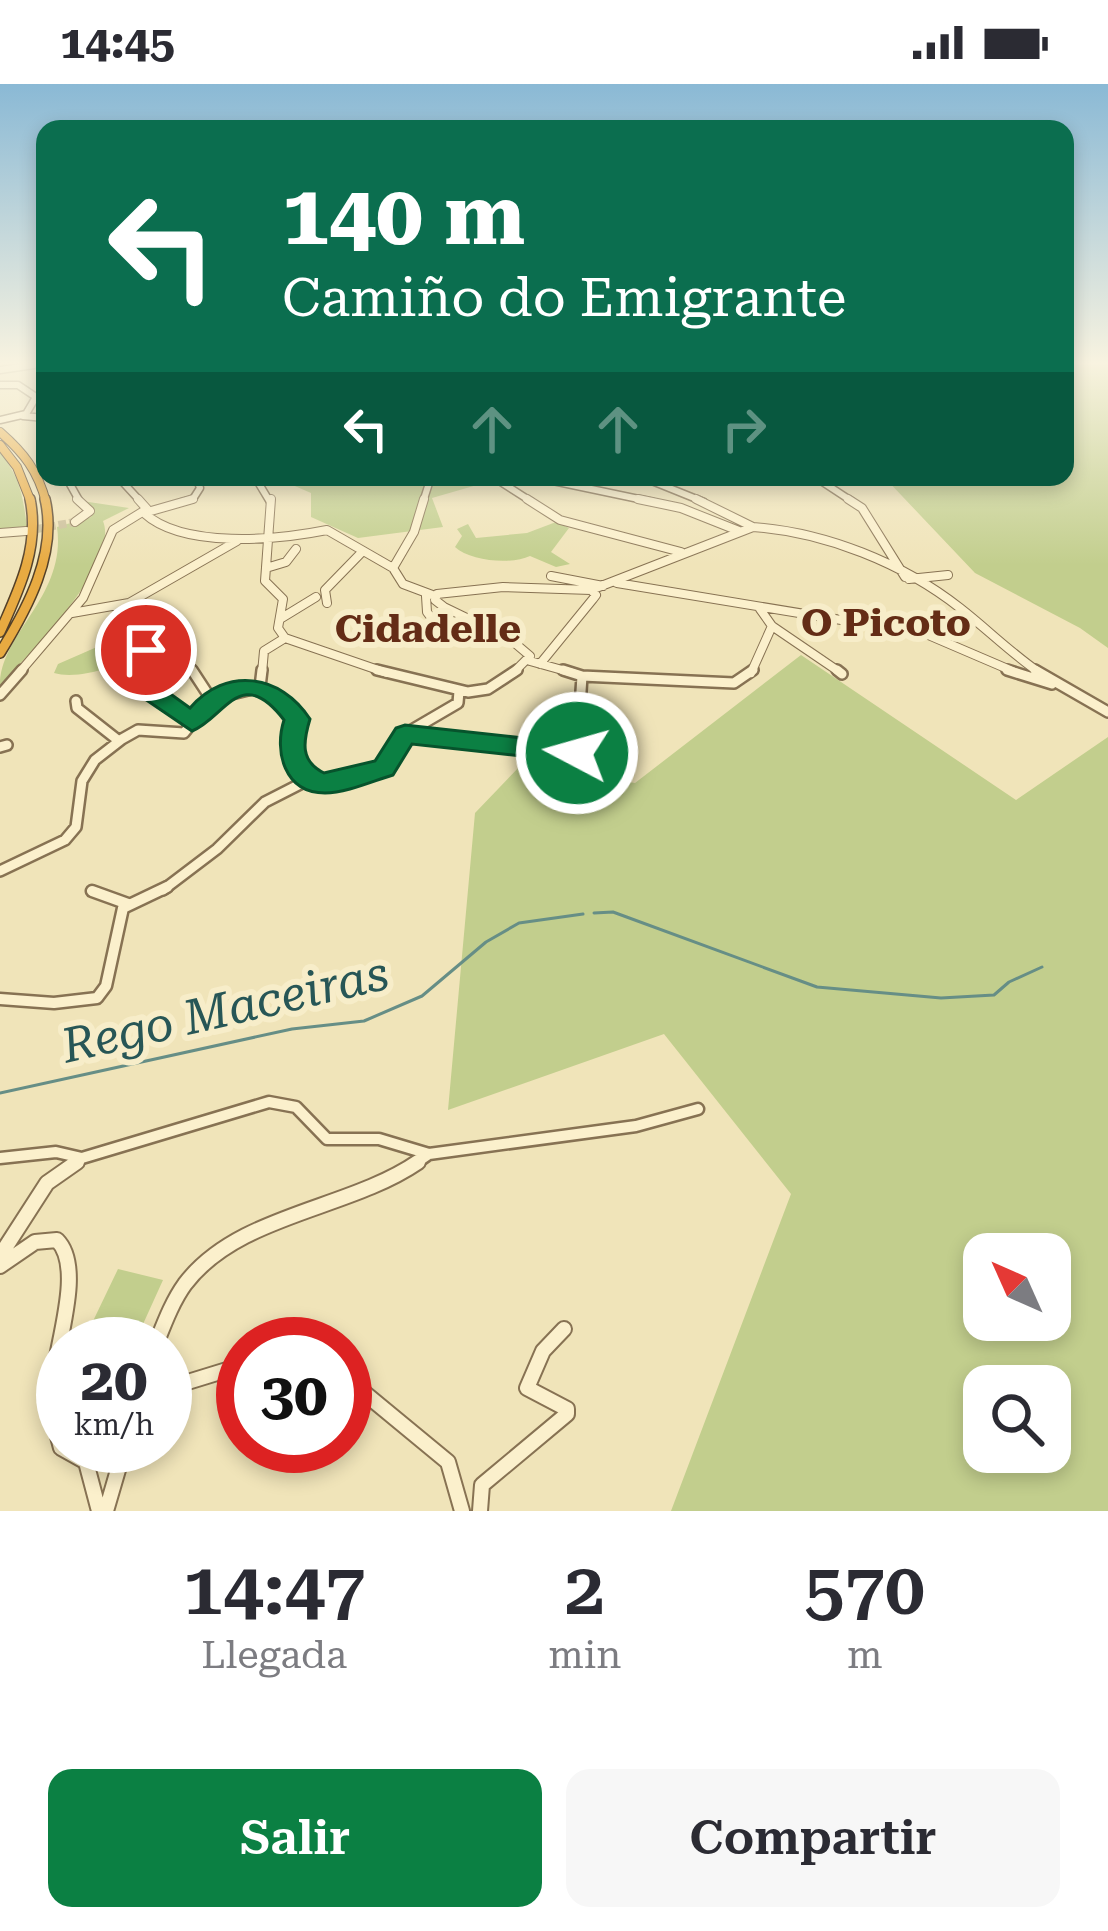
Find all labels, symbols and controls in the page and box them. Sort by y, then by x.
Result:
text: 14:45 [60,16,175,69]
text: 140 m [282,166,525,264]
icon: left [84,168,240,324]
text: Camiño do Emigrante [282,266,846,329]
icon: left [333,396,399,462]
icon: ahead [459,396,525,462]
icon: ahead [585,396,651,462]
icon: right [711,396,777,462]
pin [95,599,197,701]
district label: O Picoto [801,600,971,646]
district label: Cidadelle [335,606,521,652]
icon: arrive [113,617,179,683]
position arrow [514,690,640,816]
water label: Rego Maceiras [55,945,394,1075]
north arrow [963,1233,1071,1341]
map controls [963,1233,1071,1473]
speed limit sign: 30 [216,1317,372,1473]
text: 20 [80,1344,148,1415]
button: search [963,1365,1071,1473]
text: km/h [74,1407,154,1442]
text: 14:47 [183,1547,365,1632]
text: 2 [565,1547,605,1632]
text: 570 [804,1547,925,1632]
text: Llegada [201,1632,347,1678]
text: min [548,1632,621,1678]
text: m [847,1632,882,1678]
button: Salir [48,1769,542,1907]
button: Compartir [566,1769,1060,1907]

